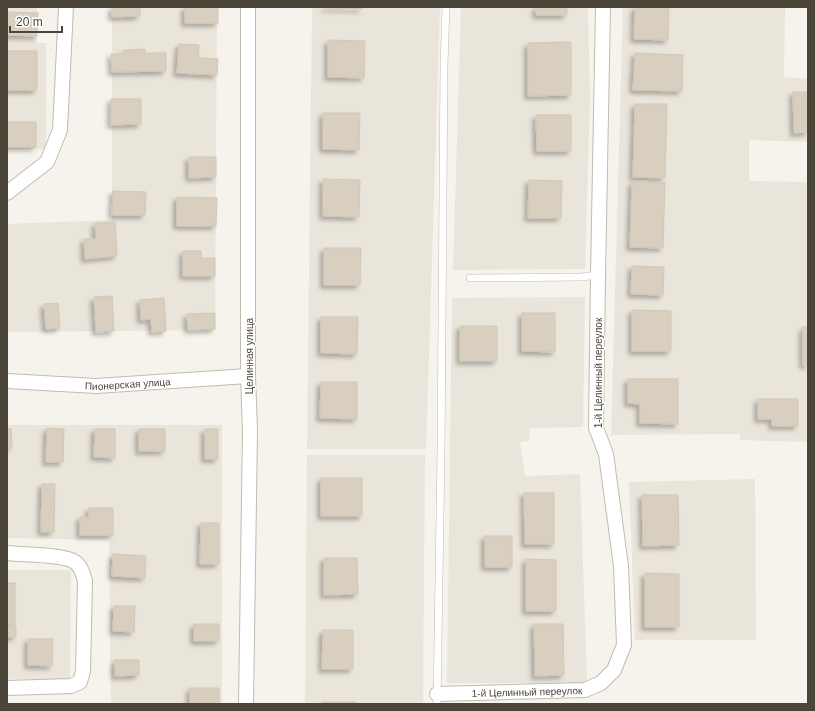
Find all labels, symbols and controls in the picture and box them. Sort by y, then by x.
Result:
scale bar [10,8,62,34]
text: 20 m [16,15,43,29]
street label: Целинная улица [244,317,255,394]
street label: 1-й Целинный переулок [593,317,604,428]
street label: Пионерская улица [85,376,171,392]
street label: 1-й Целинный переулок [472,685,583,699]

